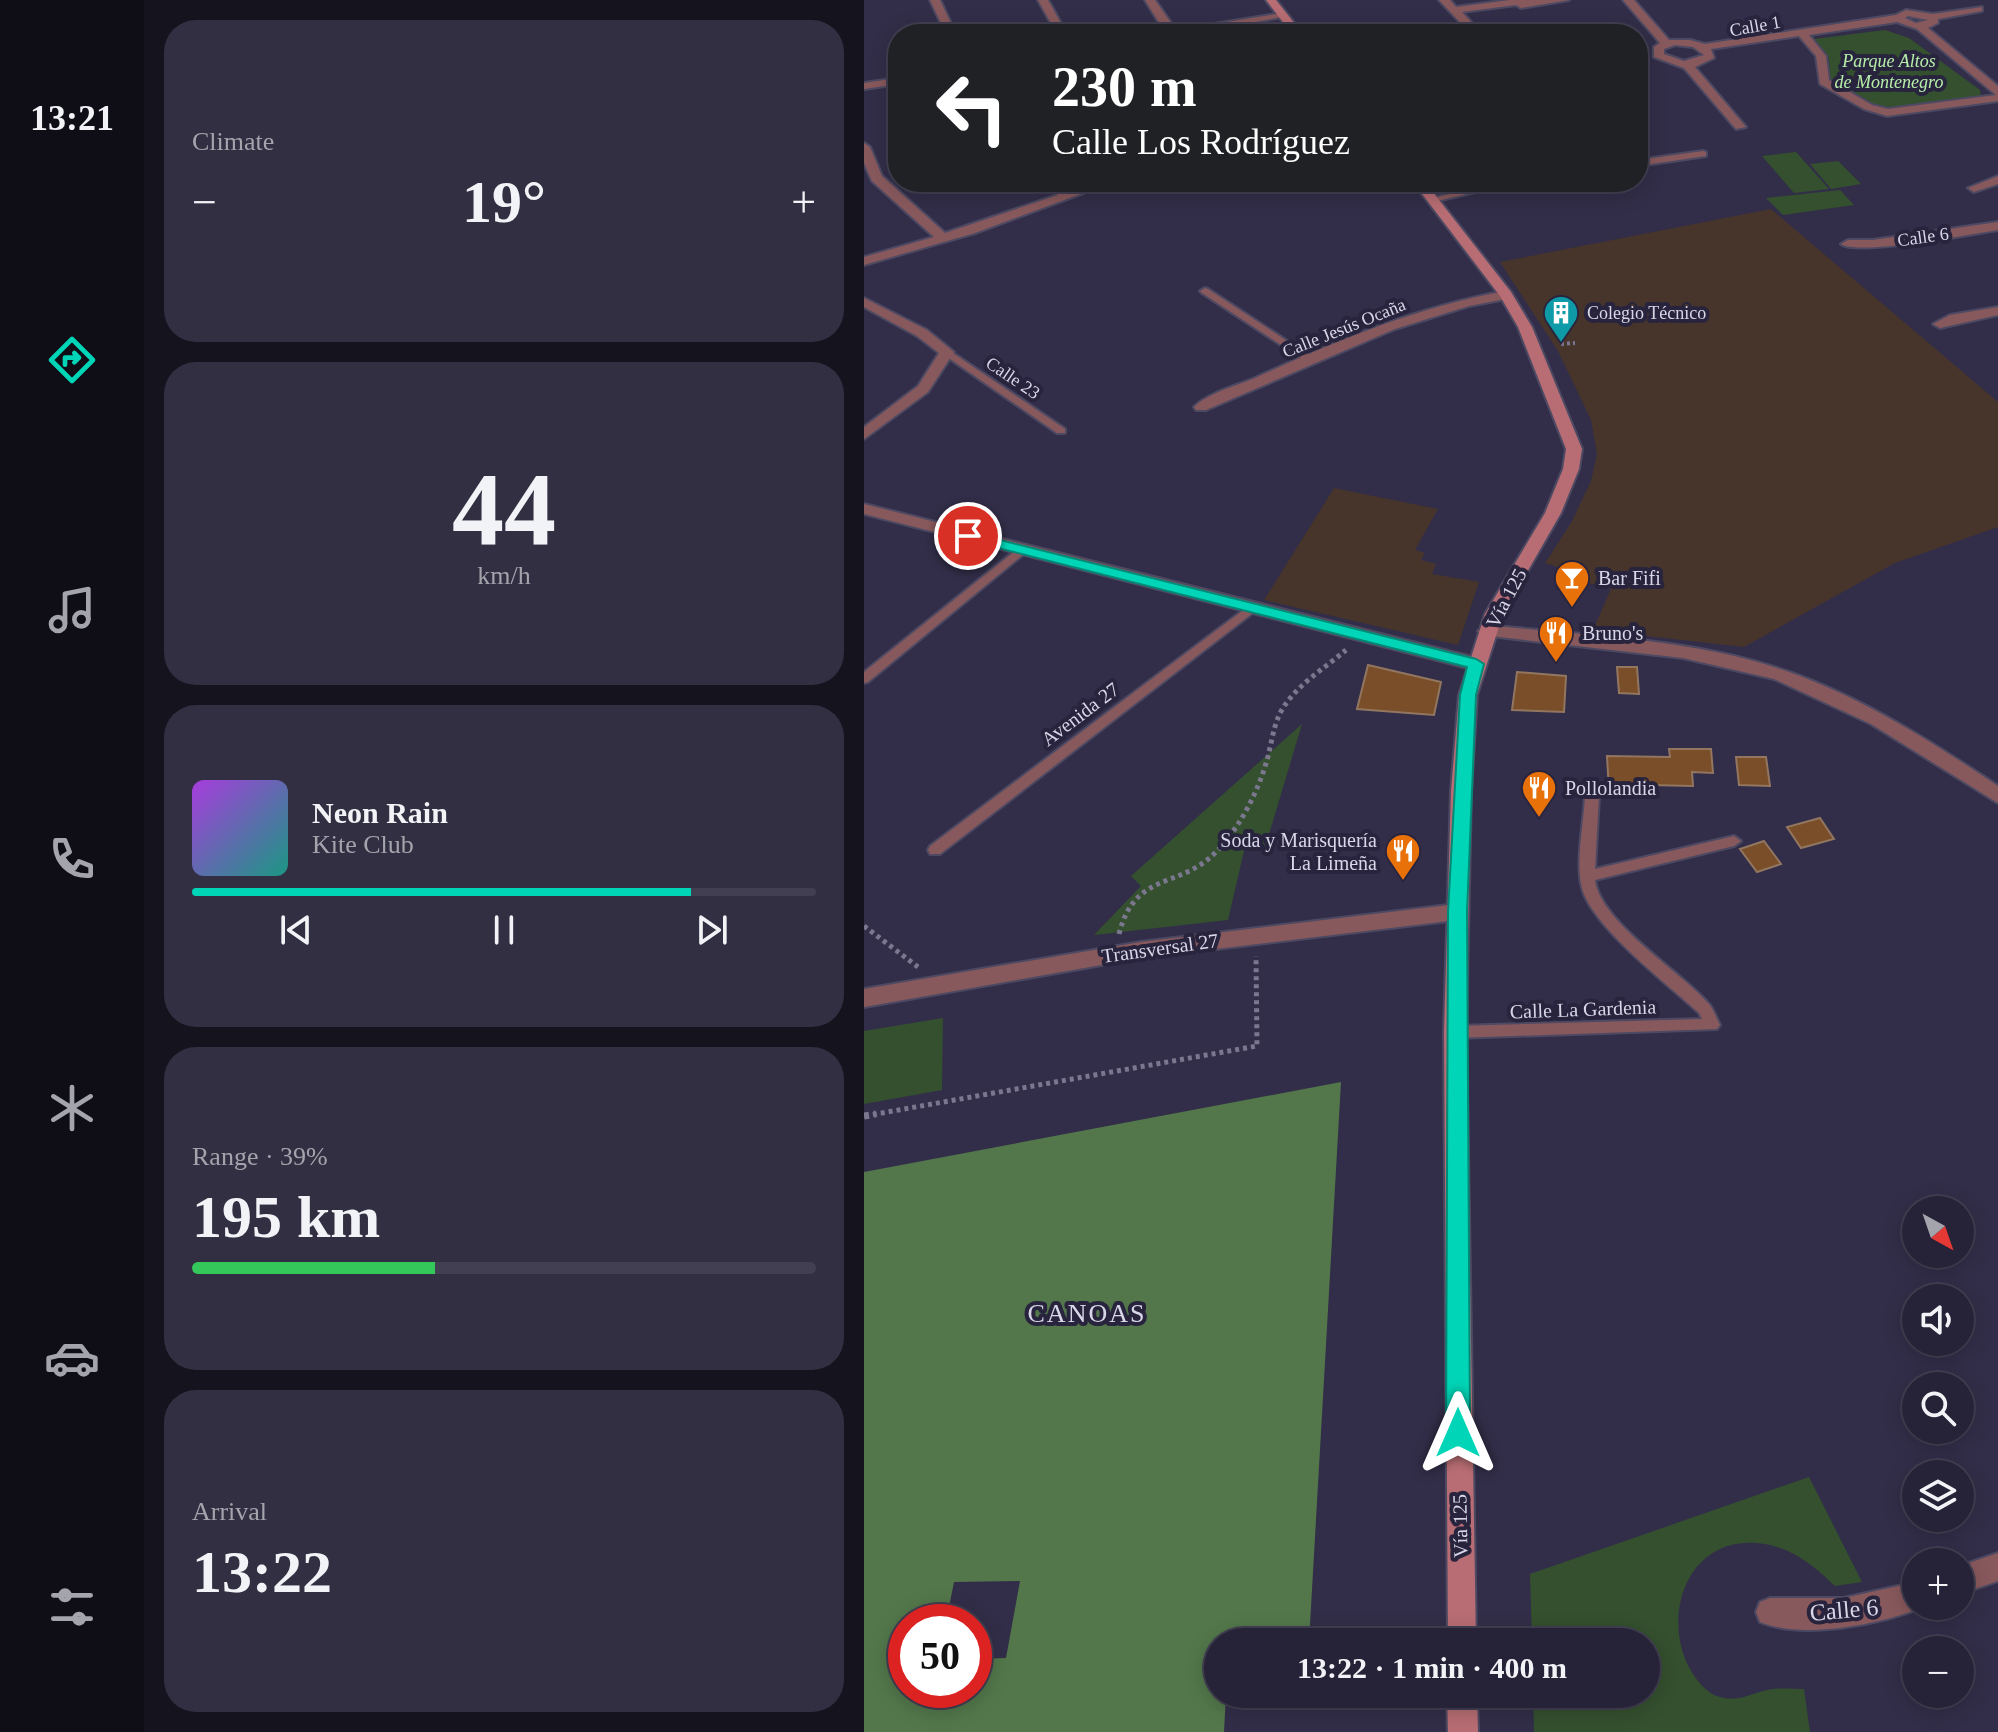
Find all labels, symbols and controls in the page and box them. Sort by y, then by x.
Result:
street label: Calle 1 [1728,12,1782,40]
park label: Parque Altos de Montenegro [1835,51,1943,92]
icon: left [920,56,1024,160]
text: 230 m [1052,56,1197,118]
text: 13:21 [30,98,114,138]
text: Calle Los Rodríguez [1052,122,1350,162]
text: Climate [192,127,274,156]
text: 19° [462,169,546,235]
text: − [192,178,217,227]
text: + [791,178,816,227]
street label: Calle 6 [1896,224,1950,250]
street label: Calle Jesús Ocaña [1280,294,1408,362]
building icon: Colegio Técnico [1542,294,1580,344]
place label: Colegio Técnico [1587,303,1706,323]
icon: directions [44,332,100,388]
street label: Calle 23 [982,353,1044,403]
text: 44 [452,451,556,566]
pin [934,502,1002,570]
icon: arrive [946,514,990,558]
bar icon: Bar Fifi [1553,559,1591,609]
text: km/h [477,561,531,590]
street label: Vía 125 [1481,565,1531,631]
place label: Bar Fifi [1598,567,1661,589]
icon: music [44,582,100,638]
restaurant icon: Bruno's [1537,614,1575,664]
place label: Bruno's [1582,622,1644,644]
street label: Avenida 27 [1037,678,1123,750]
restaurant icon: Pollolandia [1520,769,1558,819]
place label: Pollolandia [1565,777,1656,799]
text: Neon Rain [312,796,448,829]
place label: Soda y Marisquería La Limeña [1220,829,1377,874]
text: Kite Club [312,830,414,859]
icon: phone [44,831,100,887]
restaurant icon: Soda y Marisquería La Limeña [1384,832,1422,882]
icon: previous [274,908,318,952]
icon: pause [482,908,526,952]
icon: next [690,908,734,952]
street label: Transversal 27 [1100,929,1220,967]
street label: Calle La Gardenia [1509,995,1657,1023]
icon: climate [44,1080,100,1136]
text: Range · 39% [192,1142,328,1171]
text: 195 km [192,1184,380,1250]
north arrow [1902,1196,1974,1268]
map controls [1902,1196,1974,1708]
button: sound [1902,1284,1974,1356]
district label: CANOAS [1028,1299,1146,1328]
icon: car [44,1330,100,1386]
button: search [1902,1372,1974,1444]
position arrow [1416,1391,1500,1475]
button: layers [1902,1460,1974,1532]
street label: Vía 125 [1448,1494,1472,1558]
text: Arrival [192,1497,267,1526]
text: 13:22 [192,1539,332,1605]
button: + [1902,1548,1974,1620]
icon: filters [44,1579,100,1635]
street label: Calle 6 [1809,1594,1879,1626]
speed limit sign: 50 [888,1604,992,1708]
button: − [1902,1636,1974,1708]
text: 13:22 · 1 min · 400 m [1297,1651,1567,1684]

